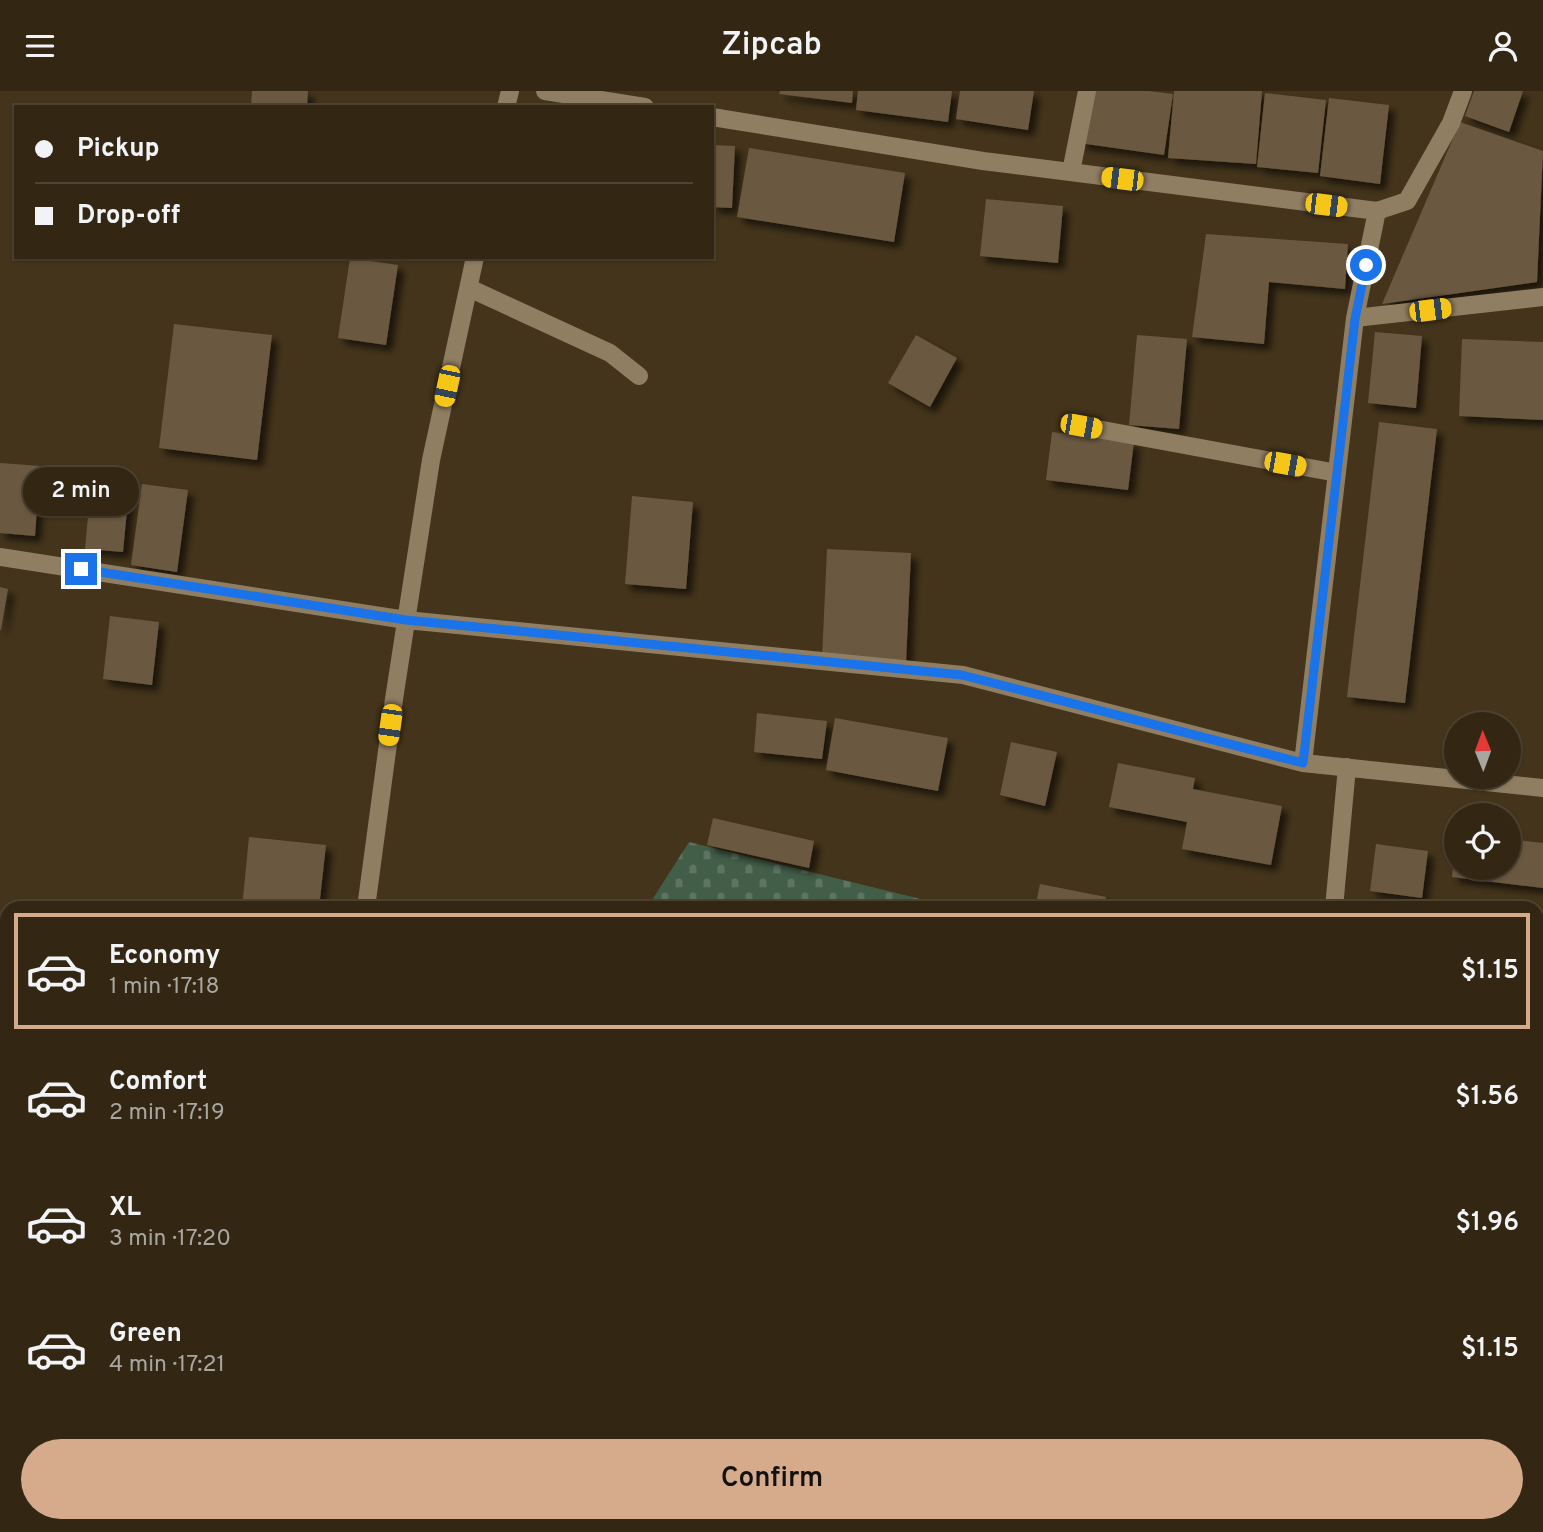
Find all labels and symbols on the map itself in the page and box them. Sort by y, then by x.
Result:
car [1100,166,1145,192]
car [1304,192,1349,218]
route start [1350,249,1382,281]
car [1408,297,1453,323]
car [433,363,462,409]
car [1059,412,1104,440]
car [1263,450,1308,478]
callout: 2 min [23,468,139,517]
route end [65,553,97,585]
car [377,703,404,747]
north arrow [1444,712,1521,789]

